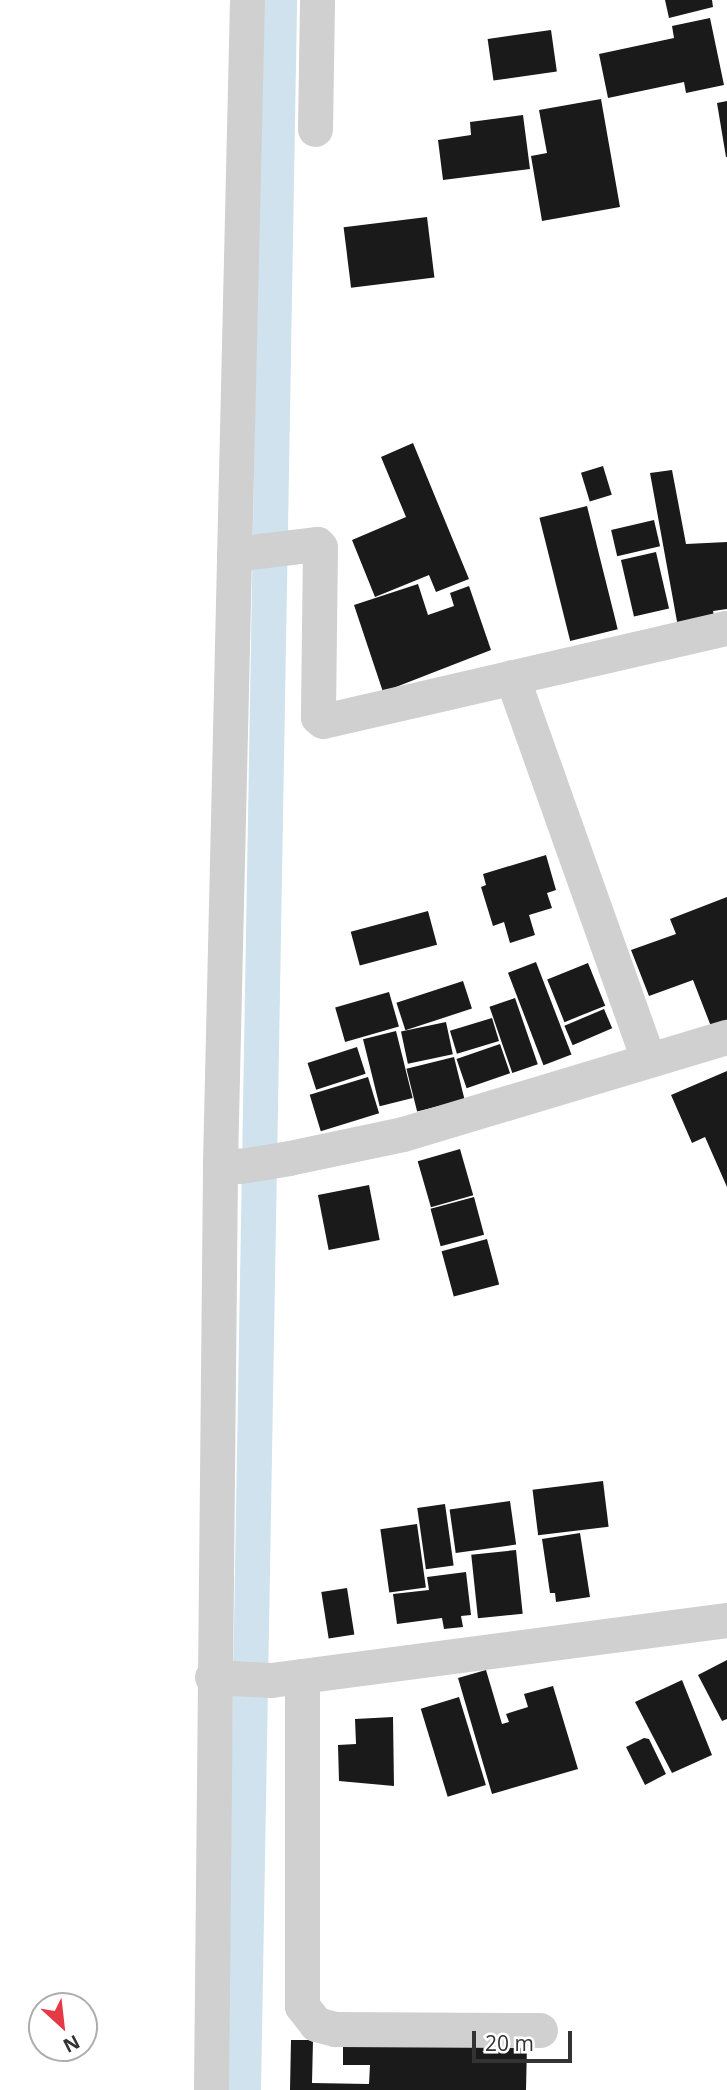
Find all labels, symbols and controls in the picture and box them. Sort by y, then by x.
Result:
north arrow [28,1992,98,2062]
scale bar [475,2016,575,2060]
text: N [59,2029,84,2059]
text: 20 m [485,2029,534,2057]

